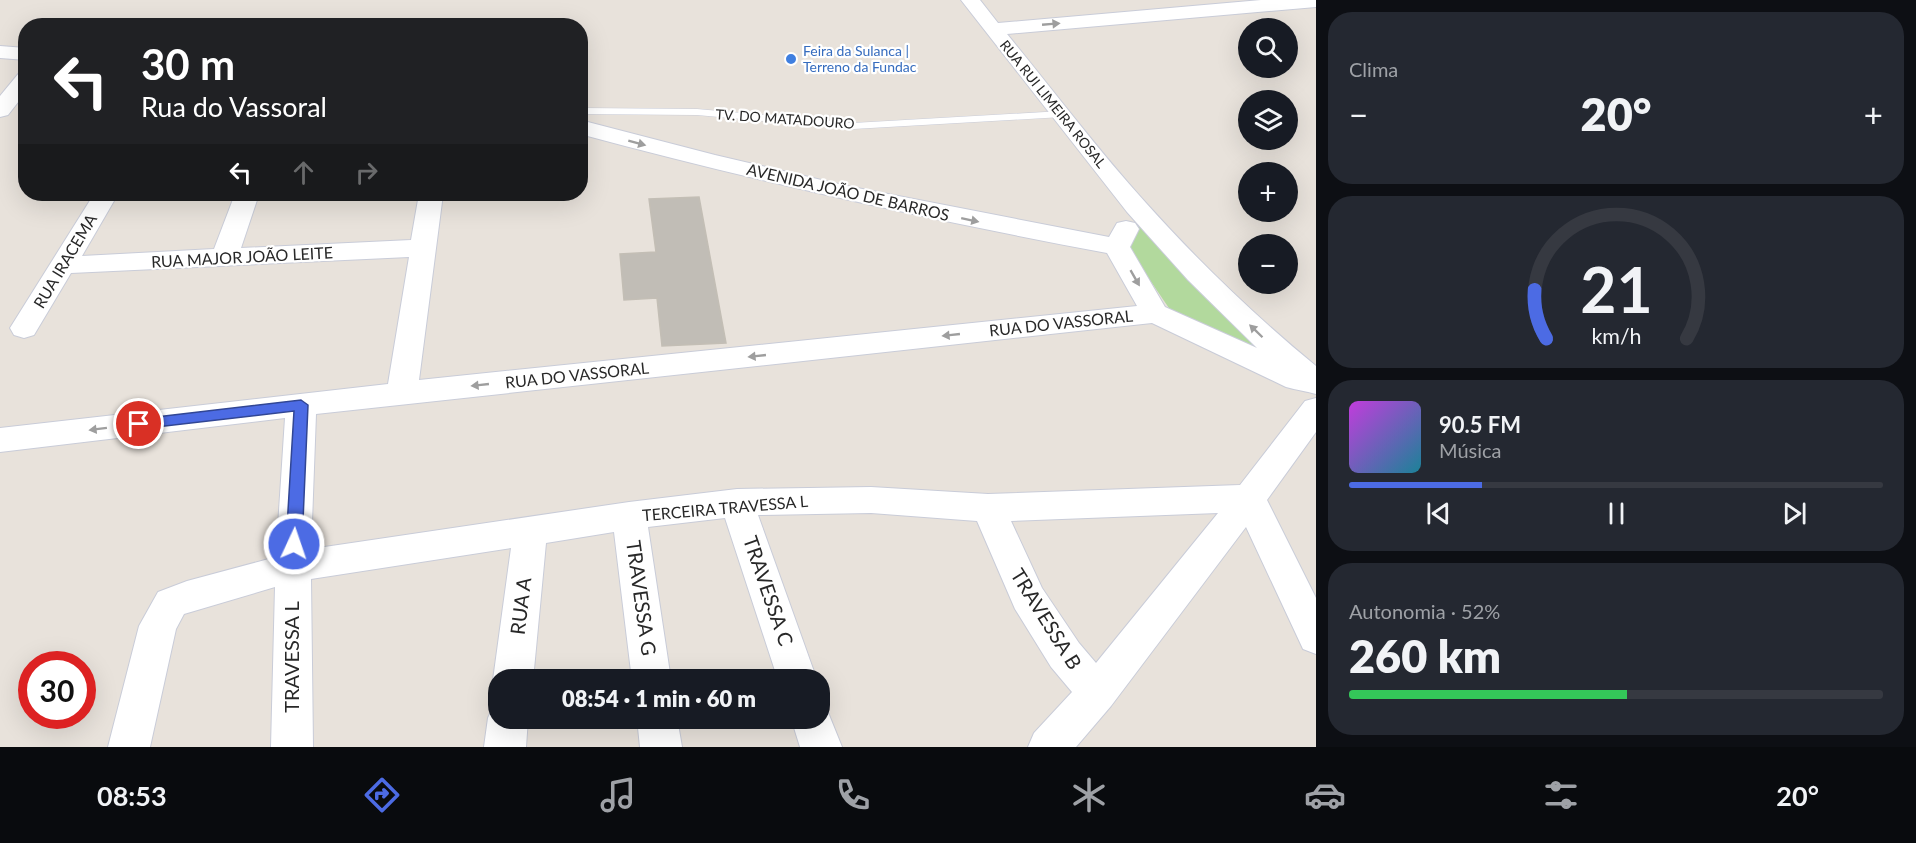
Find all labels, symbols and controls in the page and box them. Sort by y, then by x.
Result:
map controls [1238,18,1298,294]
button: search [1238,18,1298,78]
one-way arrow [1041,19,1060,29]
street label: RUA RUI LIMEIRA ROSAL [997,36,1110,171]
text: 30 m [141,39,235,89]
icon: left [42,42,120,120]
place label: Feira da Sulanca | Terreno da Fundac [803,42,917,75]
marker: Feira da Sulanca | Terreno da Fundac [784,52,798,66]
text: Clima [1349,57,1398,81]
text: 20° [1581,87,1651,141]
text: Rua do Vassoral [141,90,327,123]
button: layers [1238,90,1298,150]
text: − [1349,94,1368,134]
text: + [1864,94,1883,134]
street label: TV. DO MATADOURO [715,105,855,132]
one-way arrow [628,138,646,148]
icon: left [224,156,257,189]
icon: ahead [287,156,320,189]
icon: right [350,156,383,189]
street label: AVENIDA JOÃO DE BARROS [745,159,951,224]
button: + [1238,162,1298,222]
street label: RUA IRACEMA [29,210,100,311]
one-way arrow [961,215,979,225]
button: − [1238,234,1298,294]
street label: RUA MAJOR JOÃO LEITE [151,242,333,271]
text: 21 [1580,251,1652,326]
one-way arrow [1129,270,1140,286]
street label: RUA DO VASSORAL [988,306,1134,339]
text: km/h [1591,323,1641,349]
one-way arrow [1249,324,1264,338]
one-way arrow [941,331,960,340]
one-way arrow [748,351,767,361]
street label: RUA DO VASSORAL [504,358,650,391]
one-way arrow [470,380,489,390]
pin [113,398,164,449]
icon: arrive [122,407,155,440]
text: 90.5 FM [1439,411,1521,438]
one-way arrow [89,424,108,433]
text: Música [1439,438,1502,462]
street label: TERCEIRA TRAVESSA L [641,491,809,524]
icon: previous [1422,497,1455,530]
icon: pause [1600,497,1633,530]
icon: next [1778,497,1811,530]
position arrow [262,512,326,576]
street label: TRAVESSA C [739,533,799,649]
street label: TRAVESSA G [622,539,662,657]
street label: TRAVESSA B [1006,564,1087,673]
street label: RUA A [505,575,535,636]
text: Autonomia · 52% [1349,599,1500,623]
street label: TRAVESSA L [279,601,303,713]
text: 260 km [1349,629,1501,683]
speed limit sign: 30 [18,651,96,729]
text: 08:54 · 1 min · 60 m [562,685,756,712]
icon: directions [361,774,403,816]
icon: music [597,774,639,816]
icon: phone [832,774,874,816]
icon: climate [1068,774,1110,816]
icon: car [1304,774,1346,816]
icon: filters [1540,774,1582,816]
text: 08:53 [97,779,167,812]
text: 20° [1776,779,1819,812]

